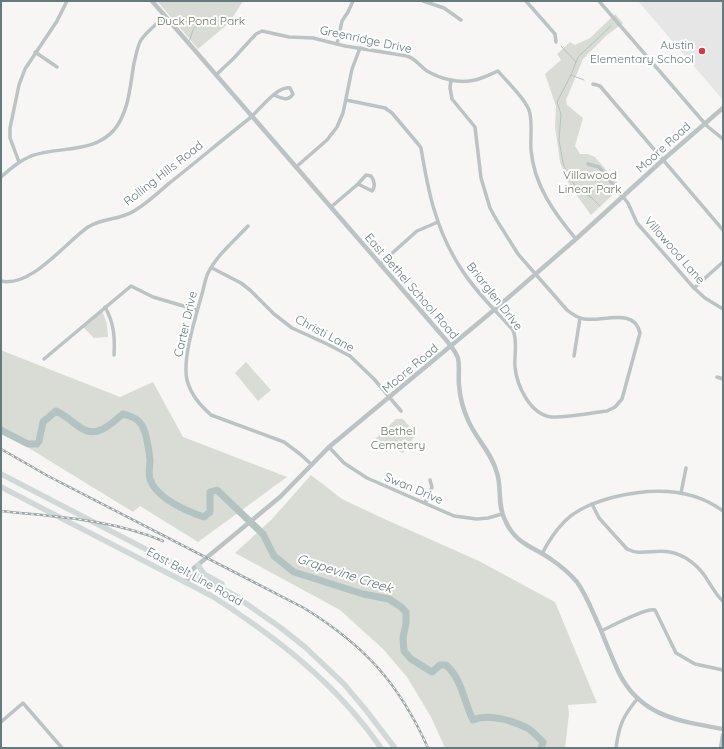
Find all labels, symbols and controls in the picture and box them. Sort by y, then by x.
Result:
park label: Duck Pond Park [157,13,245,28]
street label: Greenridge Drive [319,22,414,56]
place label: Austin Elementary School [590,37,694,66]
marker: Austin Elementary School [697,46,707,56]
street label: Moore Road [632,118,694,176]
street label: Rolling Hills Road [120,137,206,209]
park label: Villawood Linear Park [558,167,622,196]
street label: Villawood Lane [642,213,709,287]
street label: East Bethel School Road [362,230,462,342]
street label: Briarglen Drive [464,259,527,333]
street label: Carter Drive [170,289,200,358]
street label: Christi Lane [293,311,357,355]
street label: Moore Road [379,340,441,396]
park label: Bethel Cemetery [371,423,425,452]
street label: Swan Drive [382,469,446,507]
street label: East Belt Line Road [144,543,246,609]
water label: Grapevine Creek [295,550,396,596]

